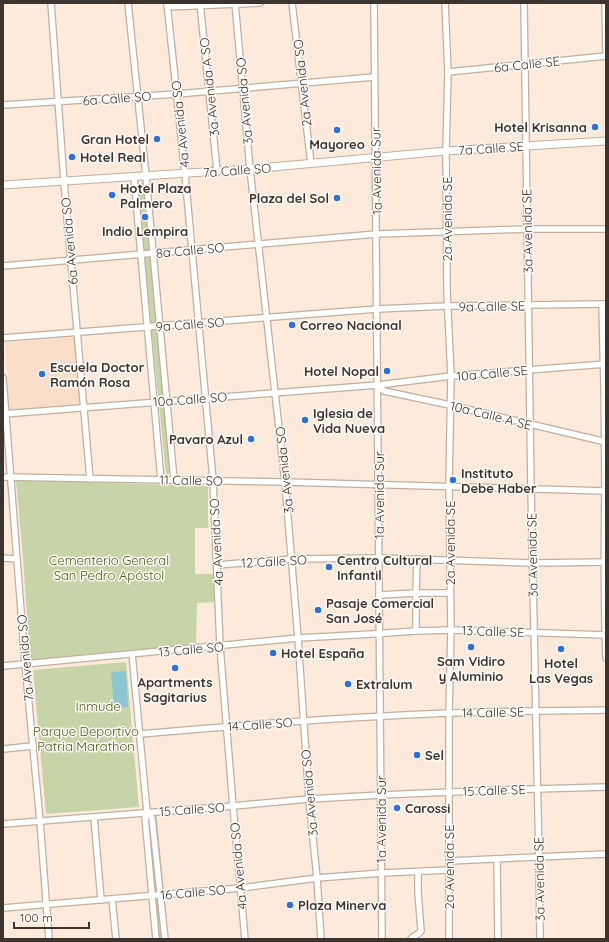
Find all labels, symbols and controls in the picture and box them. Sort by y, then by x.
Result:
street label: 3a Avenida A SO [196,37,222,137]
street label: 2a Avenida SO [289,39,315,127]
street label: 6a Calle SE [493,53,561,75]
street label: 3a Avenida SO [232,57,256,145]
street label: 4a Avenida SO [167,80,193,168]
street label: 6a Calle SO [82,88,152,108]
place label: Hotel Krisanna [494,119,587,135]
marker: Hotel Krisanna [590,122,600,132]
marker: Mayoreo [332,125,342,135]
street label: 1a Avenida Sur [367,127,385,215]
place label: Gran Hotel [81,131,149,147]
marker: Gran Hotel [152,134,162,144]
place label: Mayoreo [309,136,365,152]
street label: 7a Calle SE [458,138,524,158]
place label: Hotel Real [80,149,146,165]
marker: Hotel Real [67,152,77,162]
street label: 7a Calle SO [202,160,272,180]
street label: 2a Avenida SE [439,176,455,262]
place label: Hotel Plaza Palmero [120,180,192,211]
street label: 3a Avenida SE [518,188,536,274]
marker: Hotel Plaza Palmero [107,190,117,200]
place label: Plaza del Sol [249,190,329,206]
marker: Plaza del Sol [332,193,342,203]
street label: 6a Avenida SO [57,197,81,285]
marker: Indio Lempira [140,212,150,222]
place label: Indio Lempira [102,223,188,239]
street label: 8a Calle SO [155,239,225,261]
street label: 9a Calle SE [459,297,525,315]
street label: 9a Calle SO [155,314,225,334]
place label: Correo Nacional [300,317,402,333]
marker: Correo Nacional [287,320,297,330]
place label: Escuela Doctor Ramón Rosa [50,359,145,390]
street label: 10a Calle SE [456,362,528,384]
place label: Hotel Nopal [304,363,379,379]
marker: Hotel Nopal [382,366,392,376]
marker: Escuela Doctor Ramón Rosa [37,369,47,379]
street label: 10a Calle SO [152,388,228,410]
street label: 10a Calle A SE [448,397,534,433]
place label: Iglesia de Vida Nueva [313,405,385,436]
marker: Iglesia de Vida Nueva [300,415,310,425]
street label: 3a Avenida SO [271,426,297,514]
place label: Pavaro Azul [169,431,243,447]
marker: Pavaro Azul [246,434,256,444]
street label: 1a Avenida Sur [371,451,387,539]
place label: Instituto Debe Haber [461,465,537,496]
street label: 11 Calle SO [159,471,223,489]
marker: Instituto Debe Haber [448,475,458,485]
street label: 4a Avenida SO [206,498,226,586]
street label: 2a Avenida SE [442,500,458,586]
street label: 3a Avenida SE [523,512,541,598]
street label: 12 Calle SO [241,551,307,571]
park label: Cementerio General San Pedro Apóstol [49,552,169,583]
place label: Centro Cultural Infantil [337,552,432,583]
marker: Centro Cultural Infantil [324,562,334,572]
place label: Pasaje Comercial San José [326,595,434,626]
marker: Pasaje Comercial San José [313,605,323,615]
street label: 7a Avenida SO [13,614,37,702]
street label: 13 Calle SE [461,622,525,640]
street label: 13 Calle SO [158,638,224,660]
marker: Sam Vidiro y Aluminio [466,642,476,652]
marker: Hotel Las Vegas [556,644,566,654]
place label: Hotel España [281,645,364,661]
marker: Hotel España [268,648,278,658]
place label: Sam Vidiro y Aluminio [437,653,505,684]
place label: Hotel Las Vegas [529,655,593,686]
marker: Apartments Sagitarius [170,663,180,673]
place label: Apartments Sagitarius [138,674,212,705]
place label: Extralum [356,676,412,692]
marker: Extralum [343,679,353,689]
park label: Inmude [75,698,121,714]
street label: 14 Calle SE [461,703,525,721]
street label: 14 Calle SO [227,714,293,734]
park label: Parque Deportivo Patria Marathon [33,723,139,754]
place label: Sel [425,747,444,763]
street label: 3a Avenida SO [297,749,321,837]
marker: Sel [412,750,422,760]
street label: 1a Avenida Sur [373,775,389,863]
street label: 15 Calle SE [462,781,526,799]
street label: 15 Calle SO [159,799,225,819]
place label: Carossi [405,800,450,816]
marker: Carossi [392,803,402,813]
street label: 4a Avenida SO [226,822,250,910]
street label: 2a Avenida SE [441,824,457,910]
street label: 3a Avenida SE [530,836,548,922]
street label: 16 Calle SO [160,881,226,903]
place label: Plaza Minerva [298,897,386,913]
marker: Plaza Minerva [285,900,295,910]
scale bar [14,904,89,930]
text: 100 m [20,910,53,925]

